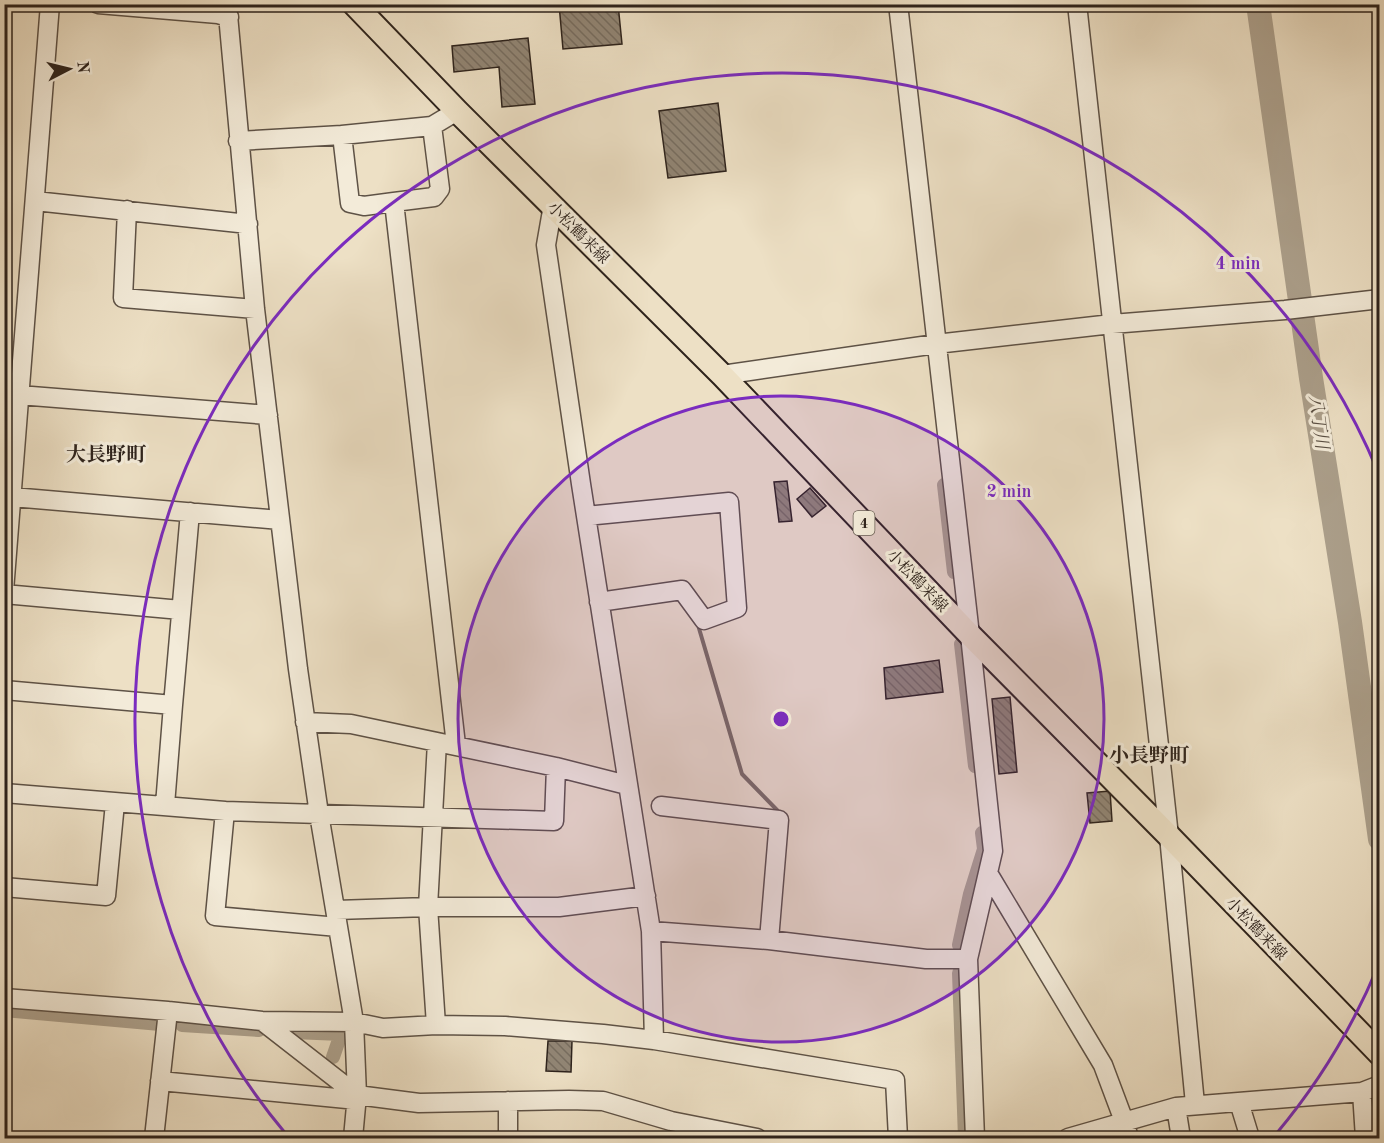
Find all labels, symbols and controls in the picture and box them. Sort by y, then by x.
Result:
north arrow [39,39,99,99]
text: N [73,60,91,75]
street label: 小松鶴来線 [544,198,613,267]
text: 4 min [1215,255,1261,273]
water label: 八丁川 [1305,394,1332,452]
district label: 大長野町 [66,444,147,466]
text: 2 min [986,483,1032,501]
road number: 4 [854,511,874,535]
street label: 小松鶴来線 [883,546,952,616]
centre of rings [771,709,791,729]
district label: 小長野町 [1109,745,1190,767]
street label: 小松鶴来線 [1222,894,1291,964]

